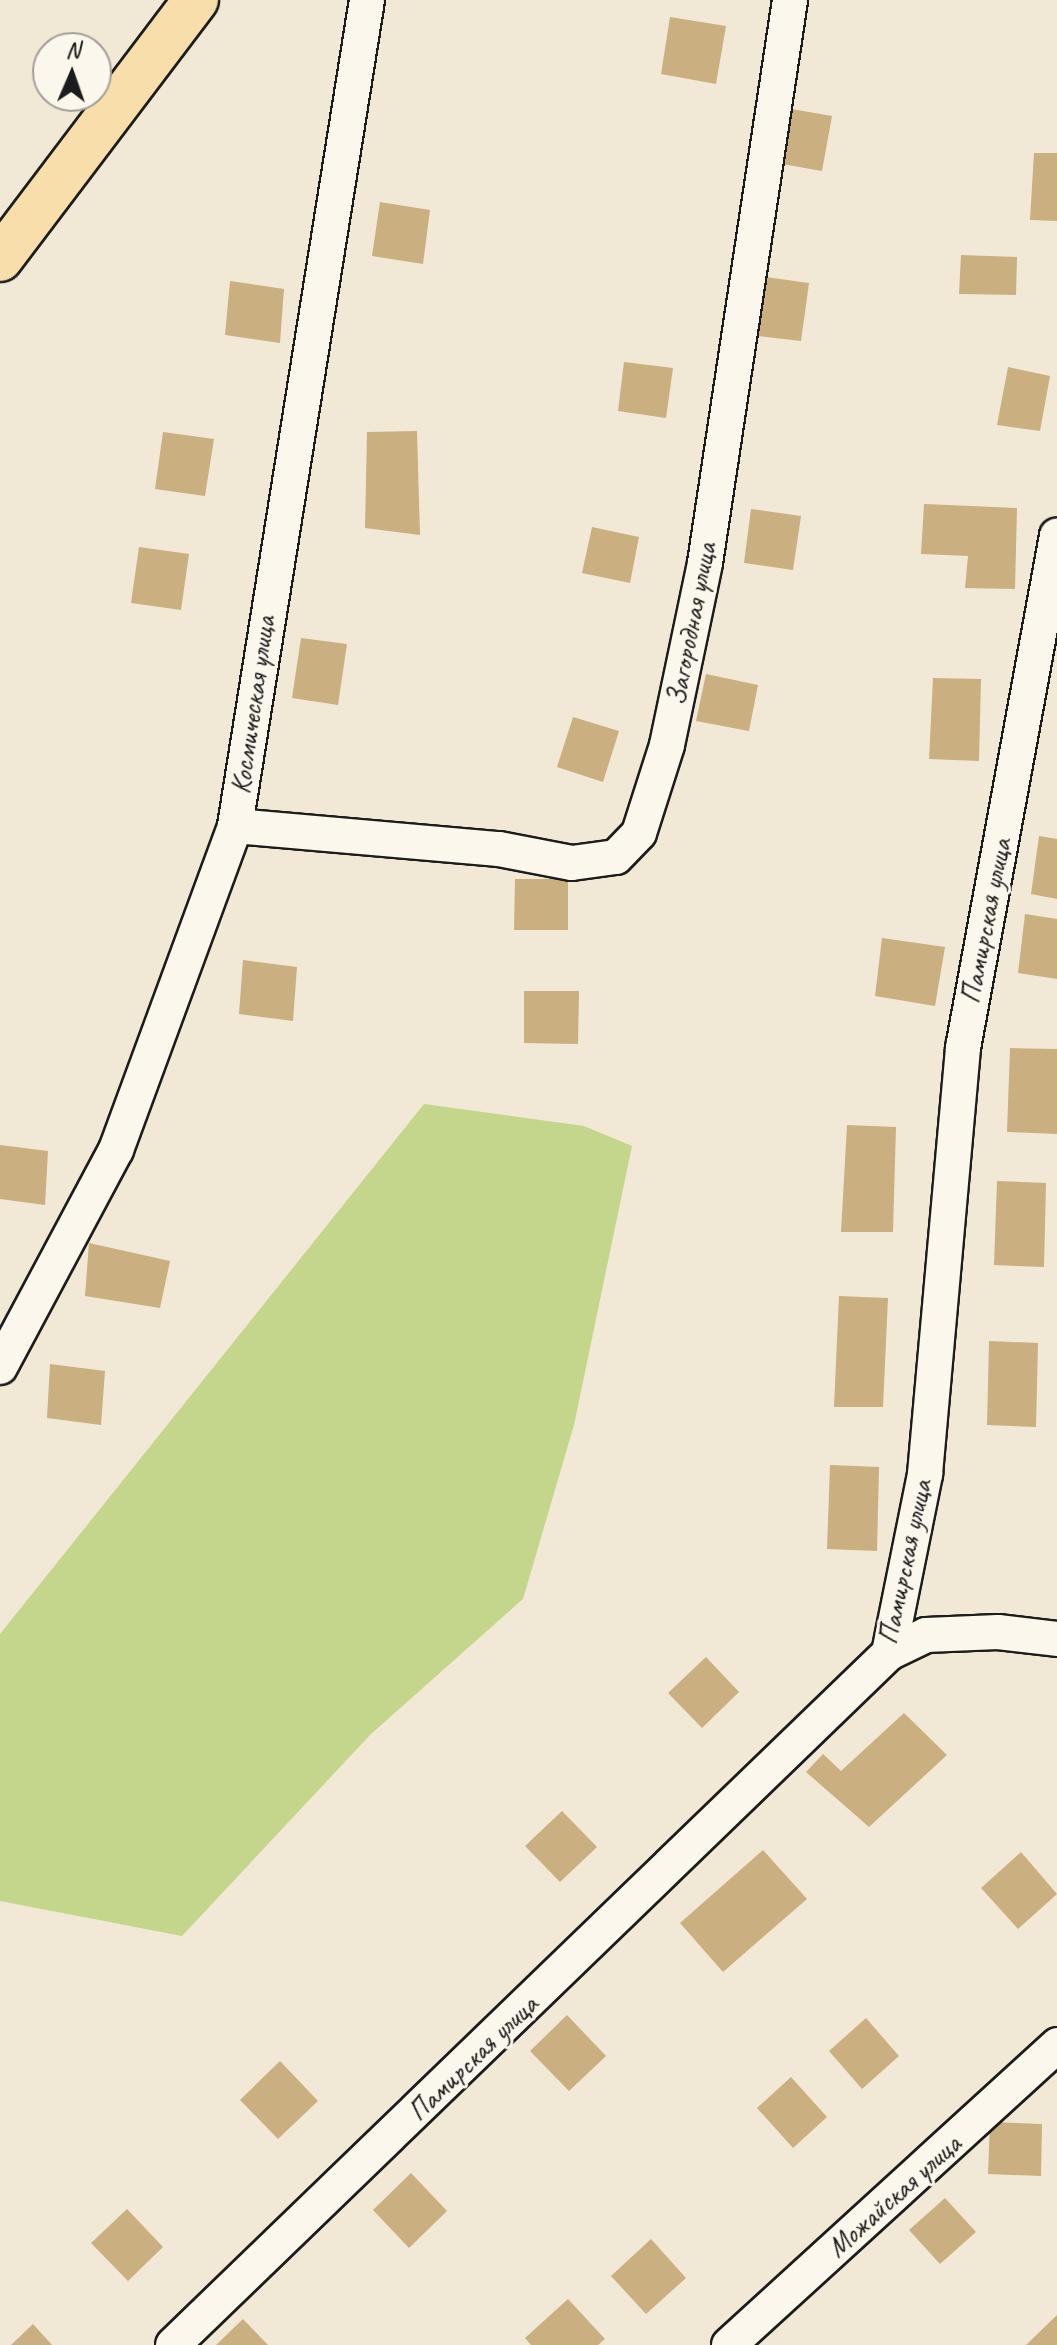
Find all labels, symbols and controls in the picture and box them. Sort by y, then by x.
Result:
north arrow [32,32,112,112]
text: N [65,36,80,64]
street label: Загородная улица [658,538,724,710]
street label: Космическая улица [224,613,282,797]
street label: Памирская улица [953,834,1019,1008]
street label: Памирская улица [871,1475,939,1649]
street label: Памирская улица [400,1987,546,2129]
street label: Можайская улица [820,2127,968,2265]

